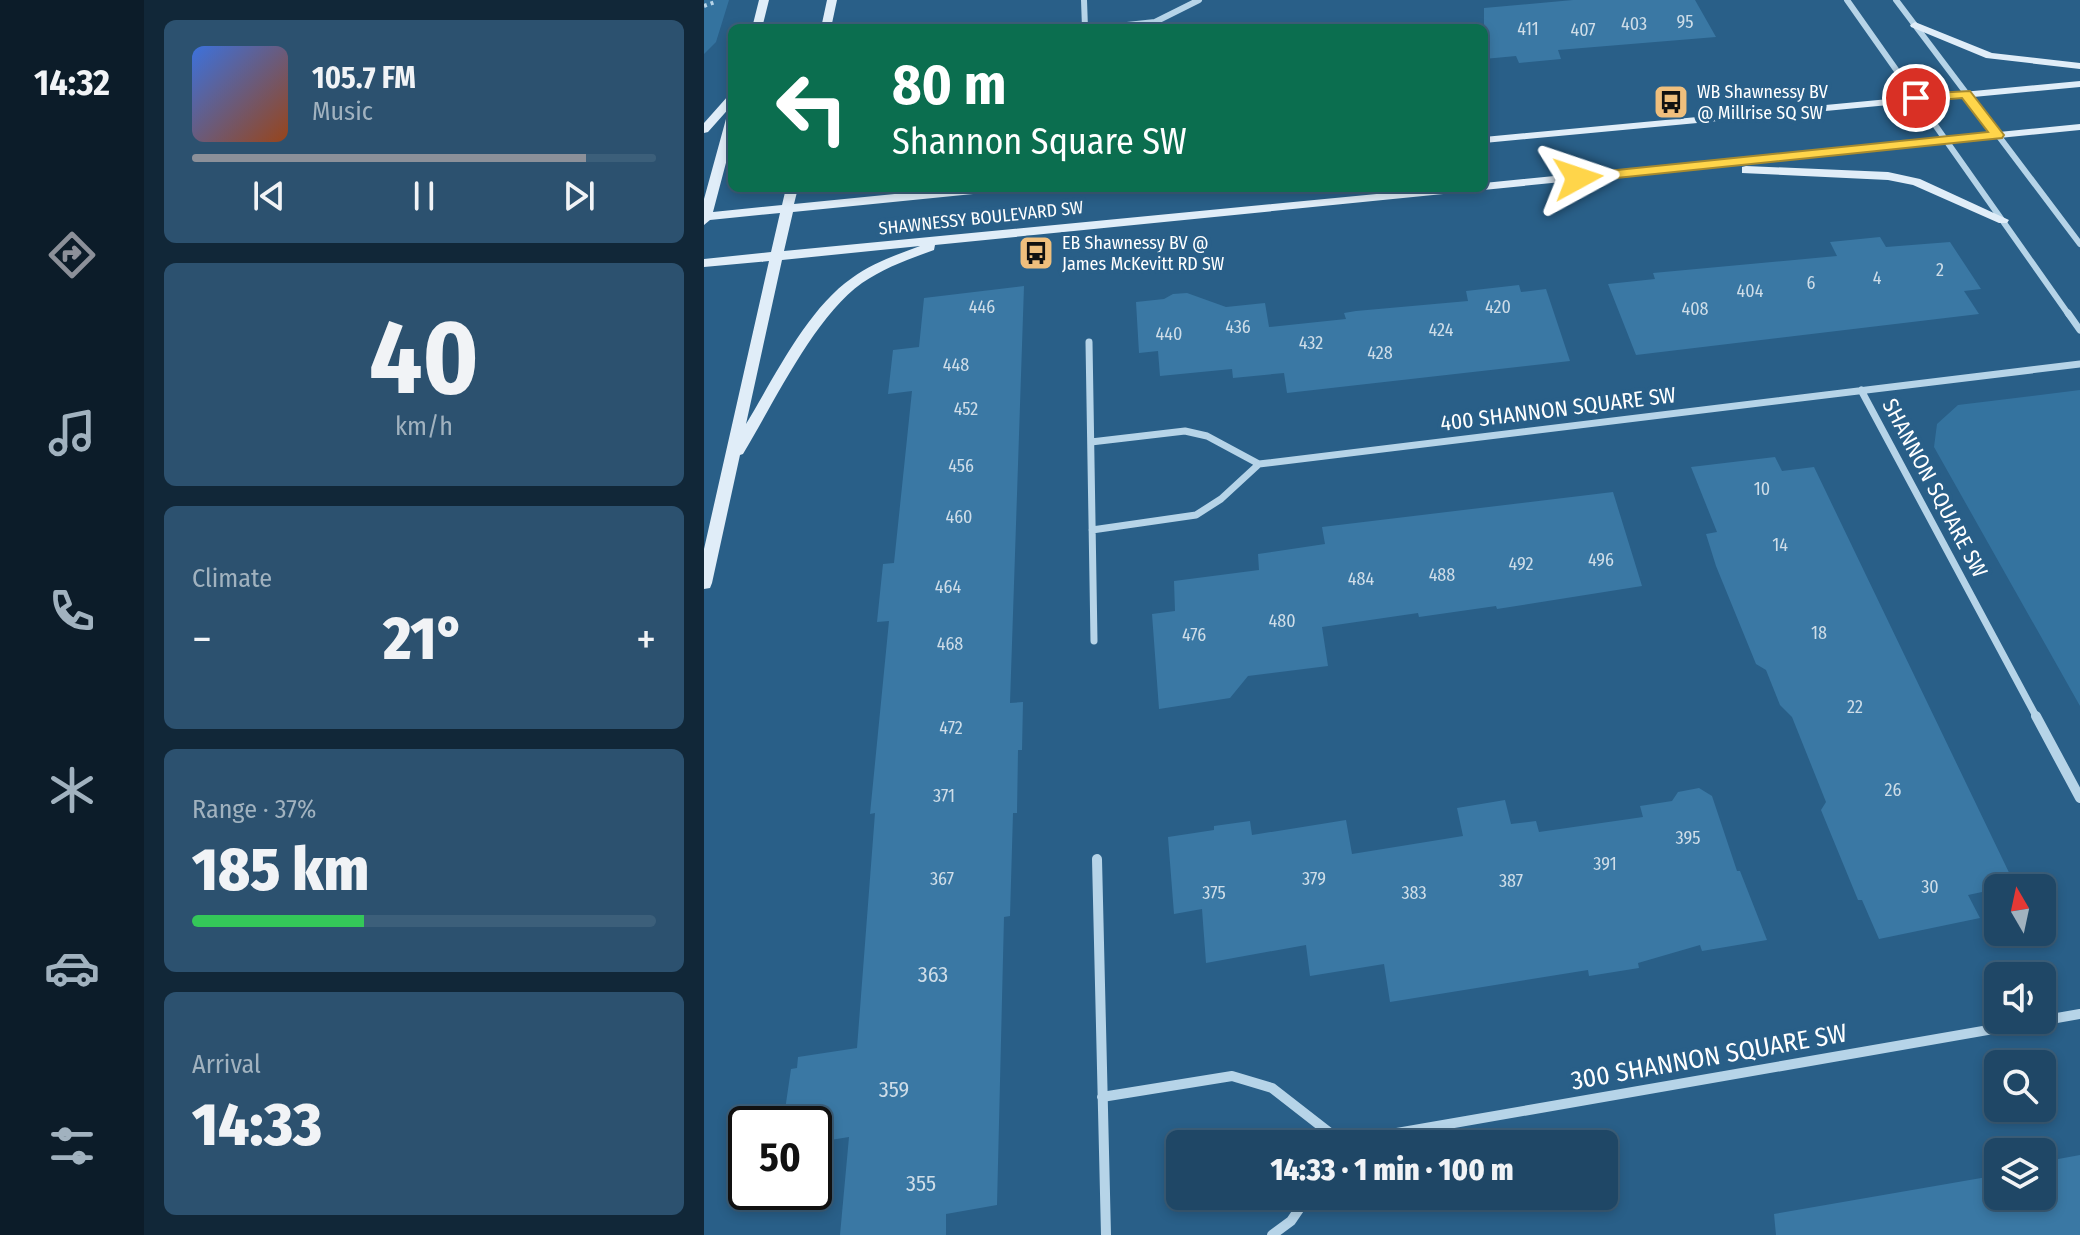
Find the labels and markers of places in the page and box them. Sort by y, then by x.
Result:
pin [1882,64,1950,132]
place label: WB Shawnessy BV @ Millrise SQ SW [1697,81,1829,124]
bus stop icon: WB Shawnessy BV @ Millrise SQ SW [1652,83,1690,121]
place label: EB Shawnessy BV @ James McKevitt RD SW [1062,232,1225,275]
bus stop icon: EB Shawnessy BV @ James McKevitt RD SW [1017,234,1055,272]

